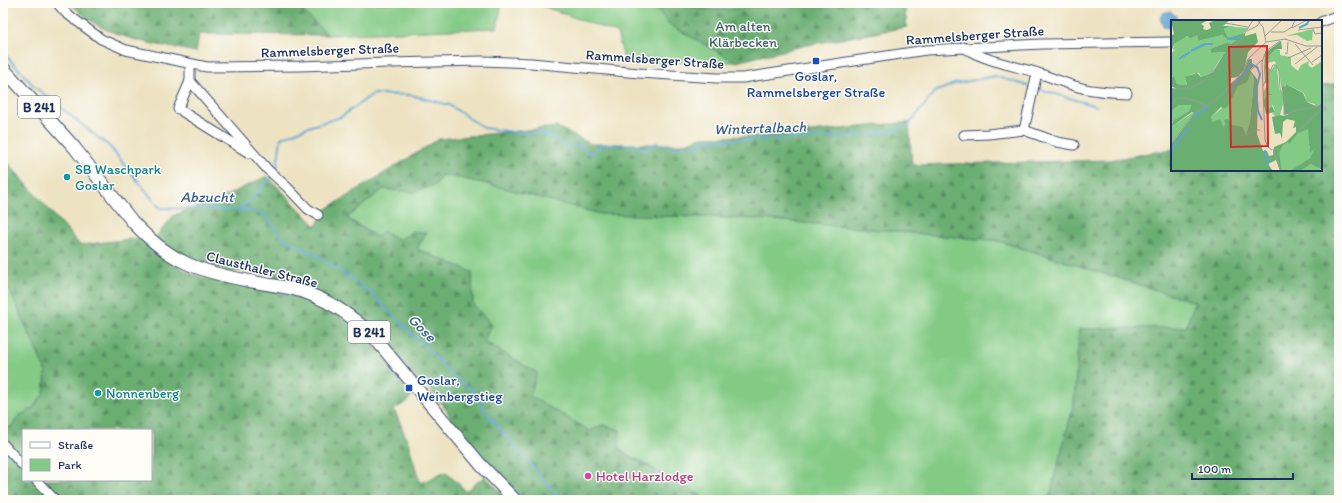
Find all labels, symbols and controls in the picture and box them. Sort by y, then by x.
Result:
park label: Am alten Klärbecken [709,18,777,51]
inset map [1171,20,1322,171]
street label: Rammelsberger Straße [905,22,1045,49]
street label: Rammelsberger Straße [261,40,400,61]
street label: Rammelsberger Straße [585,46,725,73]
marker: Goslar, Rammelsberger Straße [811,56,821,66]
place label: Goslar, Rammelsberger Straße [747,68,885,101]
road number: B 241 [18,96,60,118]
water label: Wintertalbach [714,117,807,139]
place label: SB Waschpark Goslar [75,161,162,194]
marker: SB Waschpark Goslar [62,172,72,182]
water label: Abzucht [180,188,235,206]
street label: Clausthaler Straße [204,247,320,292]
water label: Gose [404,310,440,346]
road number: B 241 [348,321,390,343]
place label: Goslar, Weinbergstieg [417,372,503,405]
marker: Goslar, Weinbergstieg [404,383,414,393]
place label: Nonnenberg [106,385,180,402]
marker: Nonnenberg [93,388,103,398]
legend [22,429,152,481]
text: Straße [58,438,93,452]
scale bar [1192,455,1293,481]
text: Park [58,458,82,472]
text: 100 m [1198,462,1231,476]
place label: Hotel Harzlodge [596,468,694,485]
marker: Hotel Harzlodge [583,471,593,481]

